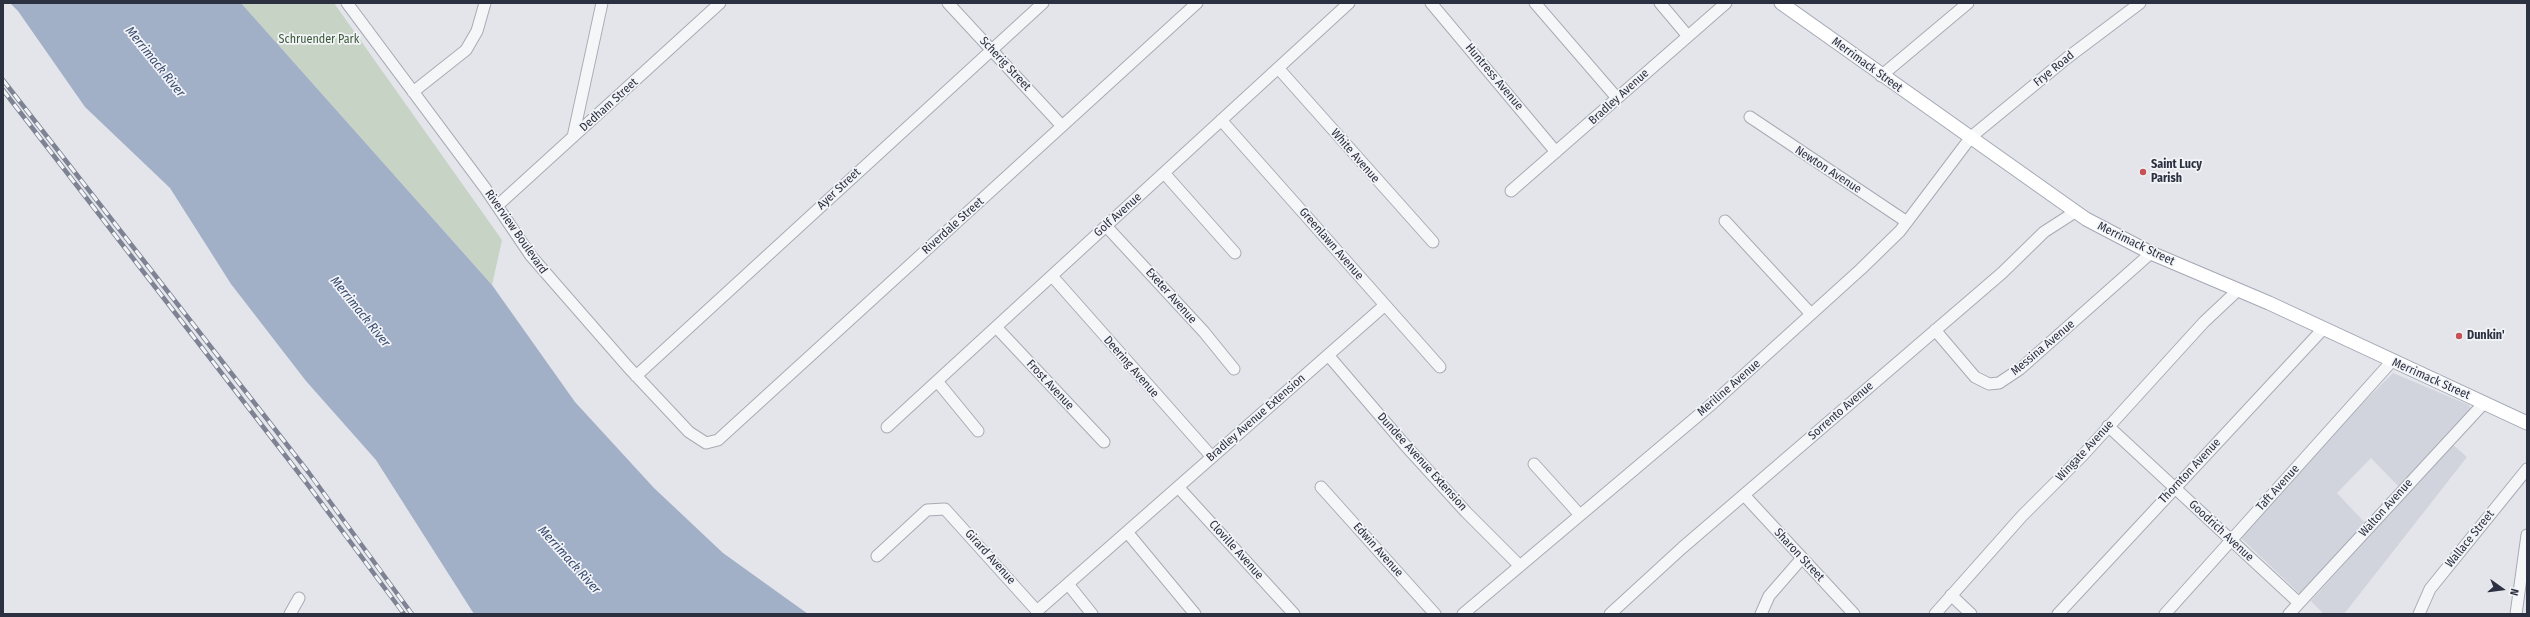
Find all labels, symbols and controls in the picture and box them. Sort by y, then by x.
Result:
water label: Merrimack River [122,24,188,100]
park label: Schruender Park [279,33,359,47]
street label: Scherig Street [976,34,1034,94]
street label: Merrimack Street [1829,34,1905,96]
street label: Huntress Avenue [1462,41,1526,113]
street label: Frye Road [2031,48,2077,90]
street label: Bradley Avenue [1586,66,1652,128]
street label: Dedham Street [577,75,641,135]
street label: White Avenue [1328,126,1382,186]
street label: Newton Avenue [1792,143,1864,197]
place label: Saint Lucy Parish [2151,158,2202,186]
street label: Ayer Street [814,165,864,213]
marker: Saint Lucy Parish [2138,167,2148,177]
street label: Riverview Boulevard [482,187,550,277]
street label: Golf Avenue [1091,190,1145,240]
street label: Riverdale Street [919,194,987,258]
street label: Greenlawn Avenue [1296,205,1366,283]
street label: Merrimack Street [2095,219,2177,269]
street label: Exeter Avenue [1142,265,1200,327]
water label: Merrimack River [327,274,393,350]
street label: Messina Avenue [2008,317,2078,379]
place label: Dunkin' [2467,329,2505,343]
marker: Dunkin' [2454,331,2464,341]
street label: Deering Avenue [1100,333,1162,401]
street label: Merrimack Street [2390,355,2472,403]
street label: Frost Avenue [1023,357,1077,413]
street label: Meriline Avenue [1694,357,1764,419]
street label: Bradley Avenue Extension [1204,371,1308,465]
street label: Sorrento Avenue [1806,379,1876,443]
street label: Dundee Avenue Extension [1374,410,1470,514]
street label: Wingate Avenue [2053,418,2117,484]
street label: Thornton Avenue [2156,435,2224,507]
street label: Taft Avenue [2253,462,2303,514]
street label: Walton Avenue [2356,476,2416,540]
street label: Goodrich Avenue [2186,497,2256,565]
street label: Wallace Street [2442,507,2498,571]
street label: Cloville Avenue [1206,517,1266,583]
street label: Edwin Avenue [1350,520,1406,580]
water label: Merrimack River [534,523,604,597]
street label: Sharon Street [1771,526,1827,584]
street label: Girard Avenue [962,527,1018,587]
north arrow [2482,569,2522,609]
text: N [2507,587,2521,597]

